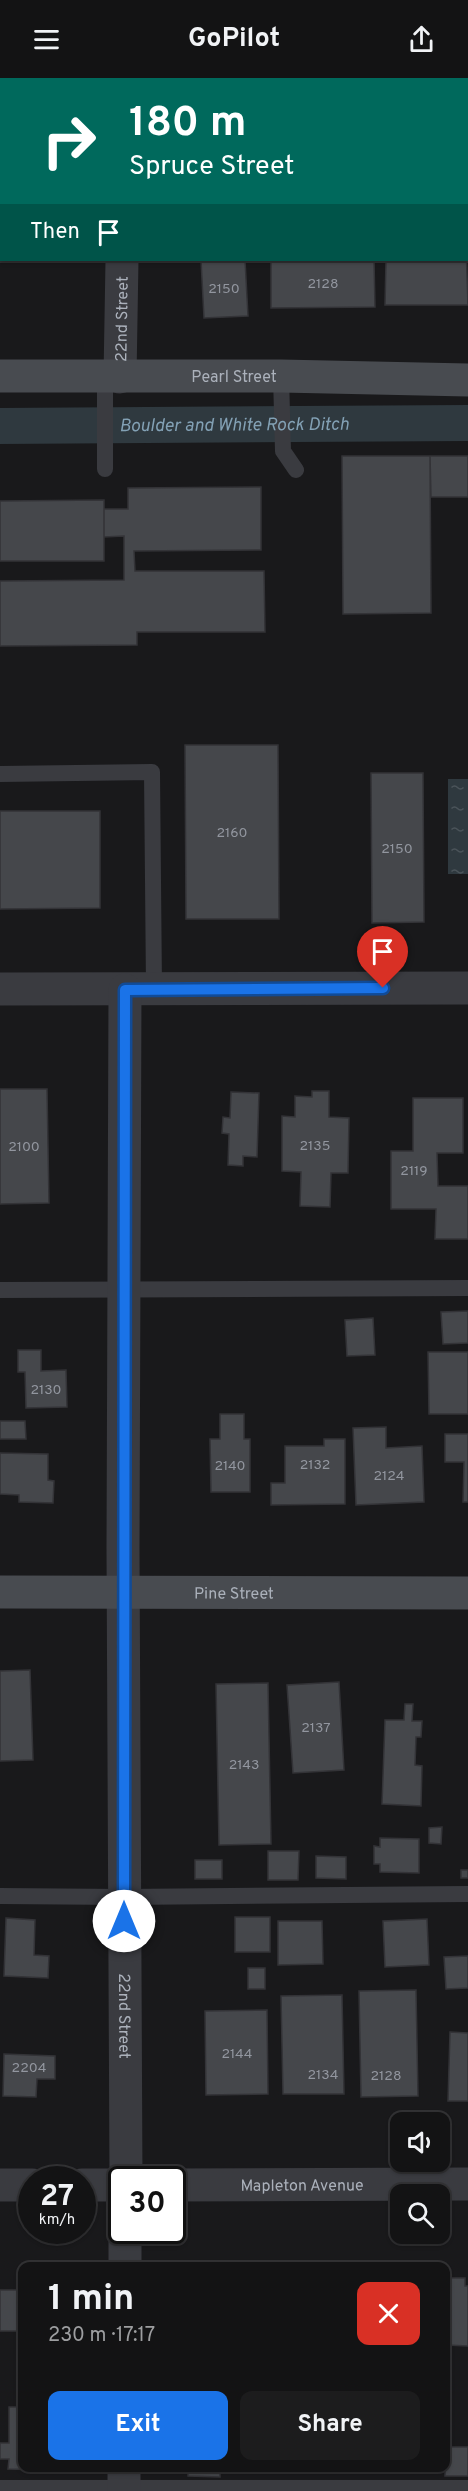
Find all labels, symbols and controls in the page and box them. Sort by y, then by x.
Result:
text: GoPilot [188,22,280,56]
icon: menu [30,23,63,56]
icon: share [405,23,438,56]
text: 180 m [129,98,246,151]
icon: right [30,102,108,180]
text: Spruce Street [129,150,295,184]
icon: arrive [92,216,125,249]
text: Then [30,219,80,246]
street label: 22nd Street [112,276,134,362]
house number: 2128 [308,276,338,293]
house number: 2150 [208,281,240,298]
street label: Pearl Street [191,368,277,388]
water label: Boulder and White Rock Ditch [119,414,349,438]
house number: 2160 [216,825,248,842]
house number: 2150 [381,841,413,858]
pin [357,926,408,988]
icon: arrive [366,935,399,968]
house number: 2135 [300,1138,330,1155]
house number: 2100 [8,1139,40,1156]
house number: 2119 [400,1163,428,1180]
house number: 2130 [30,1382,62,1399]
house number: 2132 [300,1457,330,1474]
house number: 2140 [214,1458,246,1475]
house number: 2124 [374,1468,404,1485]
street label: Pine Street [194,1584,274,1605]
house number: 2137 [301,1720,331,1737]
house number: 2143 [229,1757,259,1774]
position arrow [92,1889,156,1953]
street label: 22nd Street [113,1973,133,2059]
house number: 2144 [222,2046,252,2063]
house number: 2204 [12,2060,46,2077]
house number: 2134 [308,2067,338,2084]
house number: 2128 [371,2068,401,2085]
map controls [390,2112,450,2244]
button: sound [390,2112,450,2172]
speed limit sign: 30 [108,2166,186,2244]
street label: Mapleton Avenue [240,2176,364,2197]
text: 27 [40,2179,74,2216]
button: search [390,2184,450,2244]
text: km/h [39,2211,75,2230]
text: 1 min [48,2277,134,2323]
button: close [357,2282,420,2345]
text: 230 m · 17:17 [48,2323,155,2349]
button: Exit [48,2391,228,2460]
button: Share [240,2391,420,2460]

